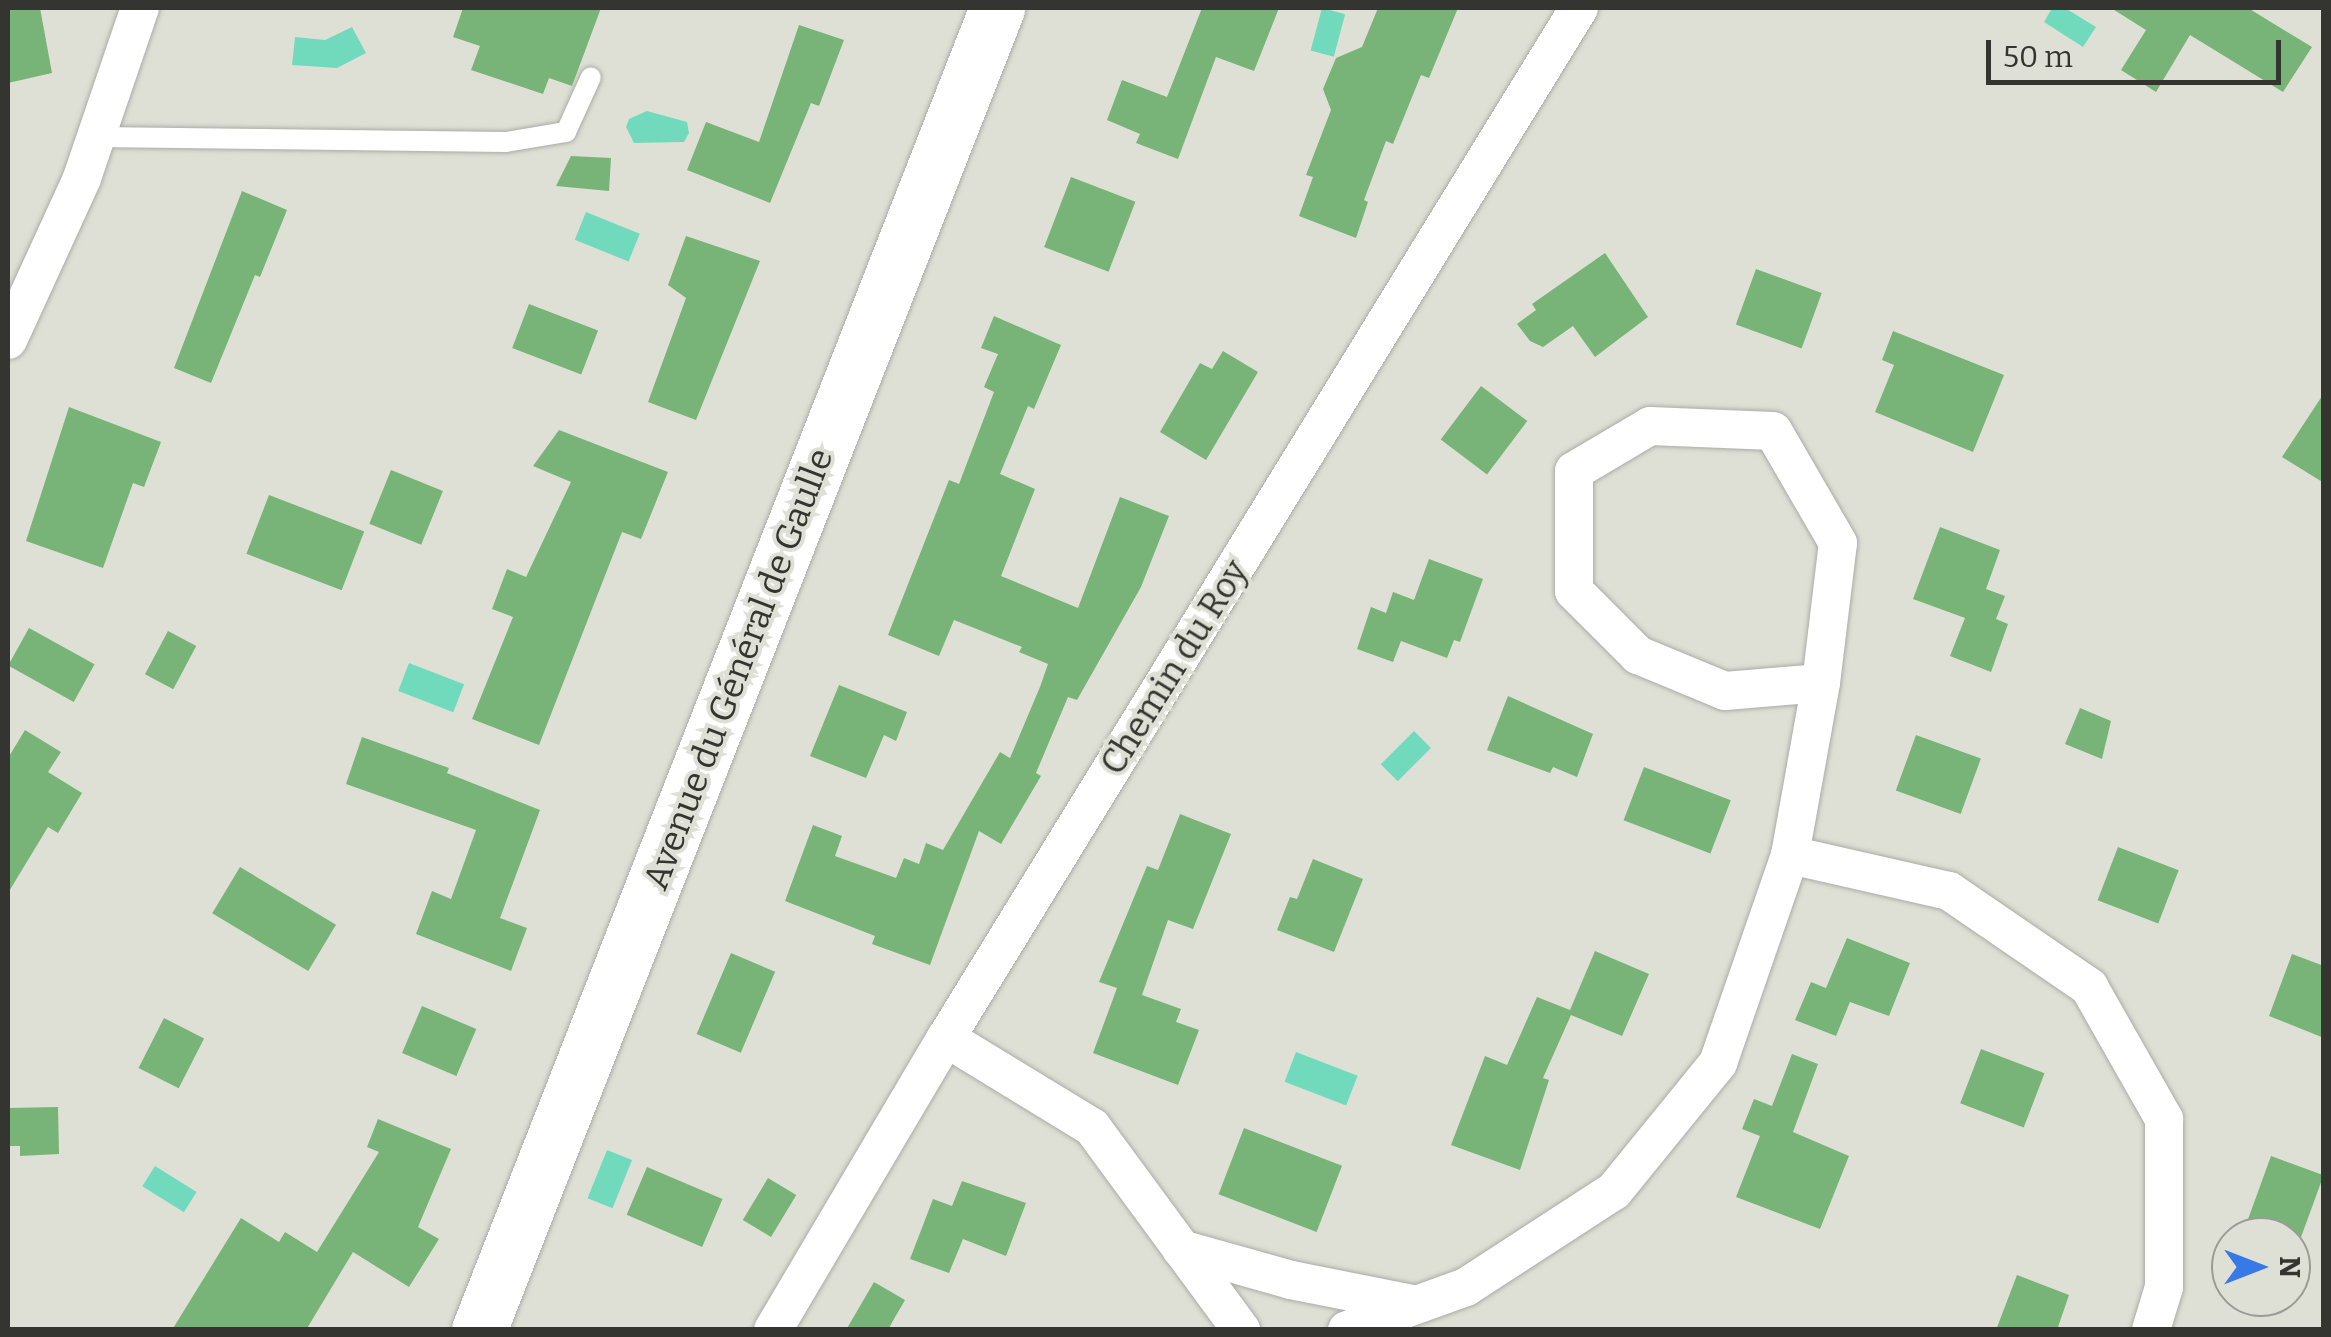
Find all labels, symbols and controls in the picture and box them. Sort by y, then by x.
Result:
scale bar [1991,20,2286,82]
text: 50 m [2003,39,2073,75]
street label: Avenue du Général de Gaulle [634,443,842,895]
street label: Chemin du Roy [1091,552,1257,782]
north arrow [2211,1217,2311,1317]
text: N [2273,1256,2306,1278]

